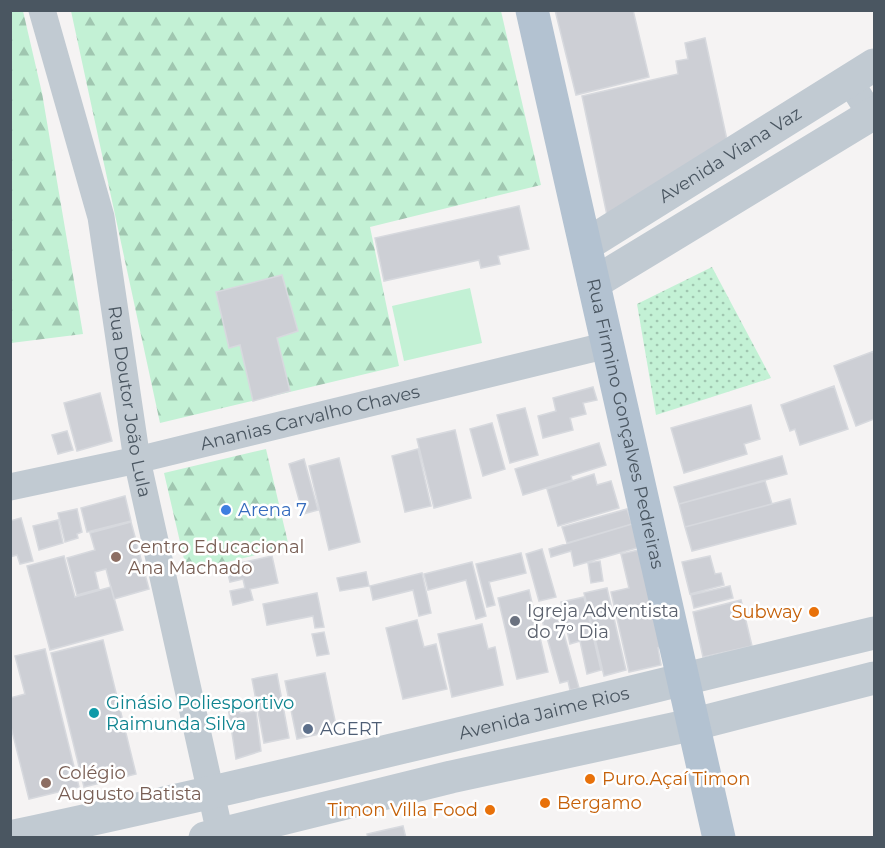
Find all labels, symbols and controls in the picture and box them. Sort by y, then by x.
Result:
street label: Avenida Viana Vaz [655,102,806,208]
street label: Rua Firmino Gonçalves Pedreiras [582,276,669,571]
street label: Rua Doutor João Lula [103,304,156,500]
street label: Ananias Carvalho Chaves [198,380,422,455]
place label: Arena 7 [238,499,307,521]
marker: Arena 7 [219,503,233,517]
place label: Centro Educacional Ana Machado [128,536,304,579]
marker: Centro Educacional Ana Machado [109,550,123,564]
place label: Igreja Adventista do 7º Dia [527,600,679,643]
place label: Subway [731,601,802,623]
marker: Subway [807,605,821,619]
marker: Igreja Adventista do 7º Dia [508,614,522,628]
street label: Avenida Jaime Rios [456,682,632,744]
place label: Ginásio Poliesportivo Raimunda Silva [106,692,294,735]
marker: Ginásio Poliesportivo Raimunda Silva [87,706,101,720]
place label: AGERT [320,718,383,740]
marker: AGERT [301,722,315,736]
place label: Colégio Augusto Batista [58,762,202,805]
place label: Puro.Açaí Timon [602,768,750,790]
marker: Puro.Açaí Timon [583,772,597,786]
marker: Colégio Augusto Batista [39,776,53,790]
place label: Bergamo [557,792,642,814]
marker: Bergamo [538,796,552,810]
place label: Timon Villa Food [328,799,478,821]
marker: Timon Villa Food [483,803,497,817]

